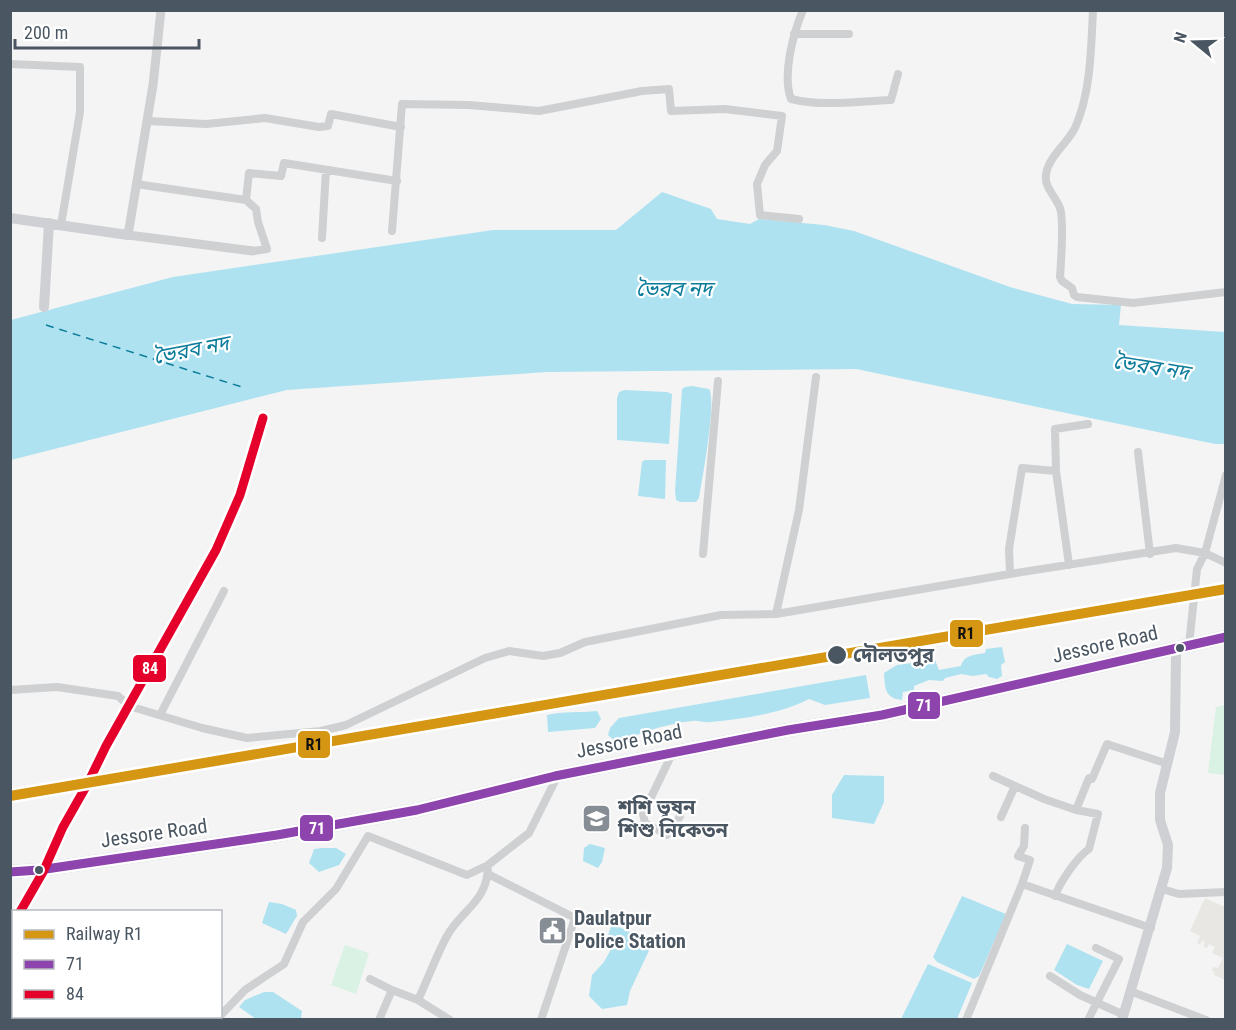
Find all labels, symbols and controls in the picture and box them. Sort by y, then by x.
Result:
scale bar [15,12,200,50]
north arrow [1164,12,1224,72]
text: 200 m [24,22,68,43]
text: N [1170,30,1191,45]
water label: ভৈরব নদ [636,276,717,301]
water label: ভৈরব নদ [151,329,235,369]
water label: ভৈরব নদ [1111,348,1195,386]
line badge: R1 [949,619,984,648]
street label: Jessore Road [1050,620,1160,668]
text: R1 [958,624,974,643]
unlabelled marker [1174,642,1186,654]
place label: দৌলতপুর [853,643,935,667]
marker: দৌলতপুর [826,644,848,666]
line badge: 84 [132,654,167,683]
text: 84 [142,659,158,678]
line badge: 71 [907,691,941,720]
text: 71 [916,696,932,715]
street label: Jessore Road [574,719,684,763]
line badge: R1 [297,730,331,759]
text: R1 [306,735,322,754]
place label: শশি ভূষন শিশু নিকেতন [617,795,729,842]
school or university icon: শশি ভূষন শিশু নিকেতন [581,802,613,834]
street label: Jessore Road [99,814,209,852]
line badge: 71 [299,814,334,842]
text: 71 [309,819,325,838]
unlabelled marker [33,864,45,876]
place label: Daulatpur Police Station [574,906,686,953]
legend [12,910,222,1018]
public building icon: Daulatpur Police Station [537,914,569,946]
text: Railway R1 [66,923,143,944]
text: 71 [66,953,84,974]
text: 84 [66,983,84,1004]

